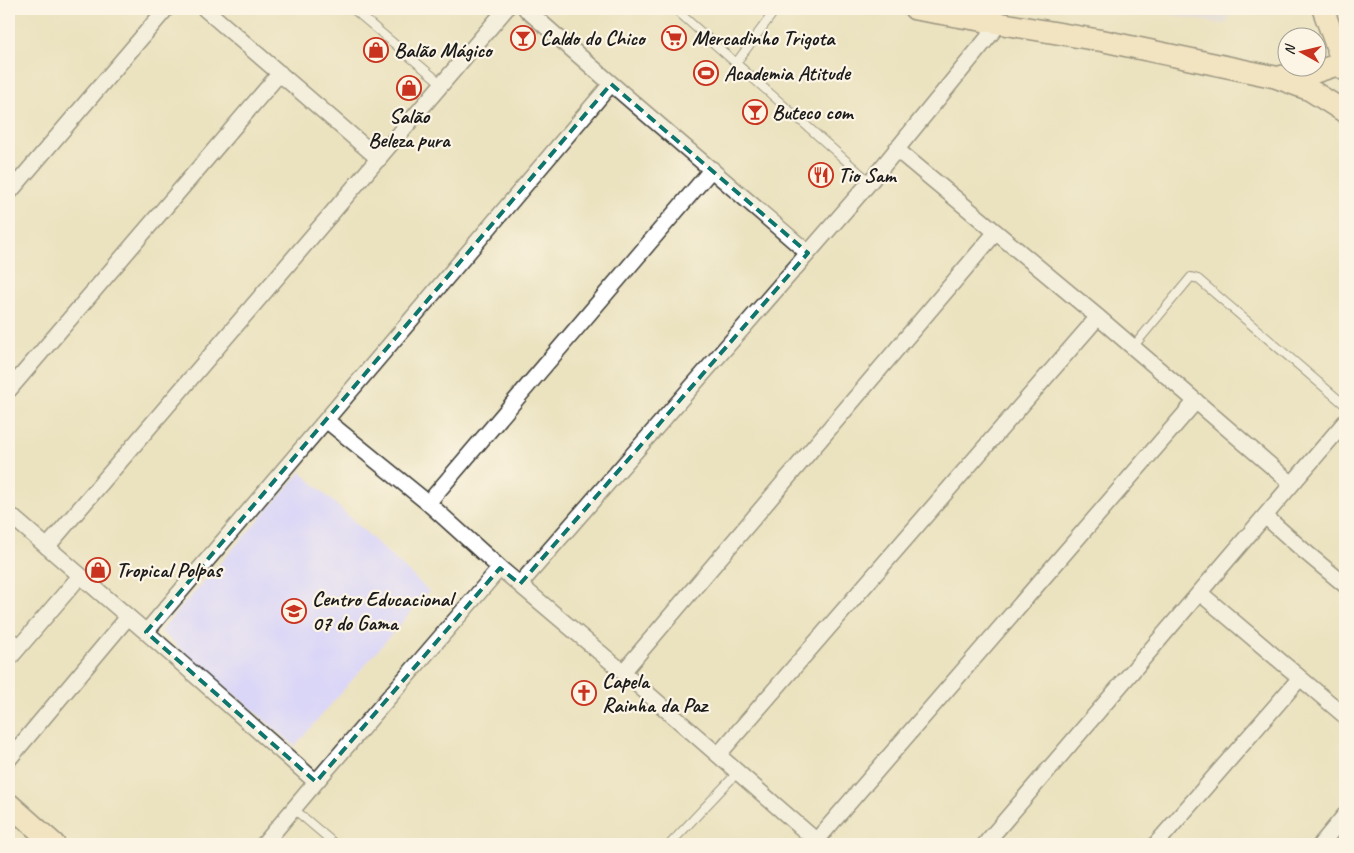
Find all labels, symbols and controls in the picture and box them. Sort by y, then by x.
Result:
bar icon: Caldo do Chico [510,25,536,51]
place label: Caldo do Chico [540,25,647,51]
supermarket icon: Mercadinho Trigota [661,25,687,51]
place label: Mercadinho Trigota [692,25,836,51]
north arrow [1276,28,1326,78]
shop icon: Balão Mágico [363,37,389,63]
place label: Balão Mágico [394,37,494,63]
text: N [1281,42,1299,56]
sports icon: Academia Atitude [693,60,719,86]
place label: Academia Atitude [724,60,852,86]
shop icon: Salão Beleza pura [396,75,422,101]
bar icon: Buteco com [742,99,768,125]
place label: Buteco com [772,99,855,125]
place label: Salão Beleza pura [368,103,451,153]
restaurant icon: Tio Sam [808,162,834,188]
place label: Tio Sam [838,162,898,188]
shop icon: Tropical Polpas [85,557,111,583]
place label: Tropical Polpas [116,557,224,583]
place label: Centro Educacional 07 do Gama [312,586,457,636]
school or university icon: Centro Educacional 07 do Gama [281,598,307,624]
place label: Capela Rainha da Paz [602,668,709,718]
church icon: Capela Rainha da Paz [571,680,597,706]

